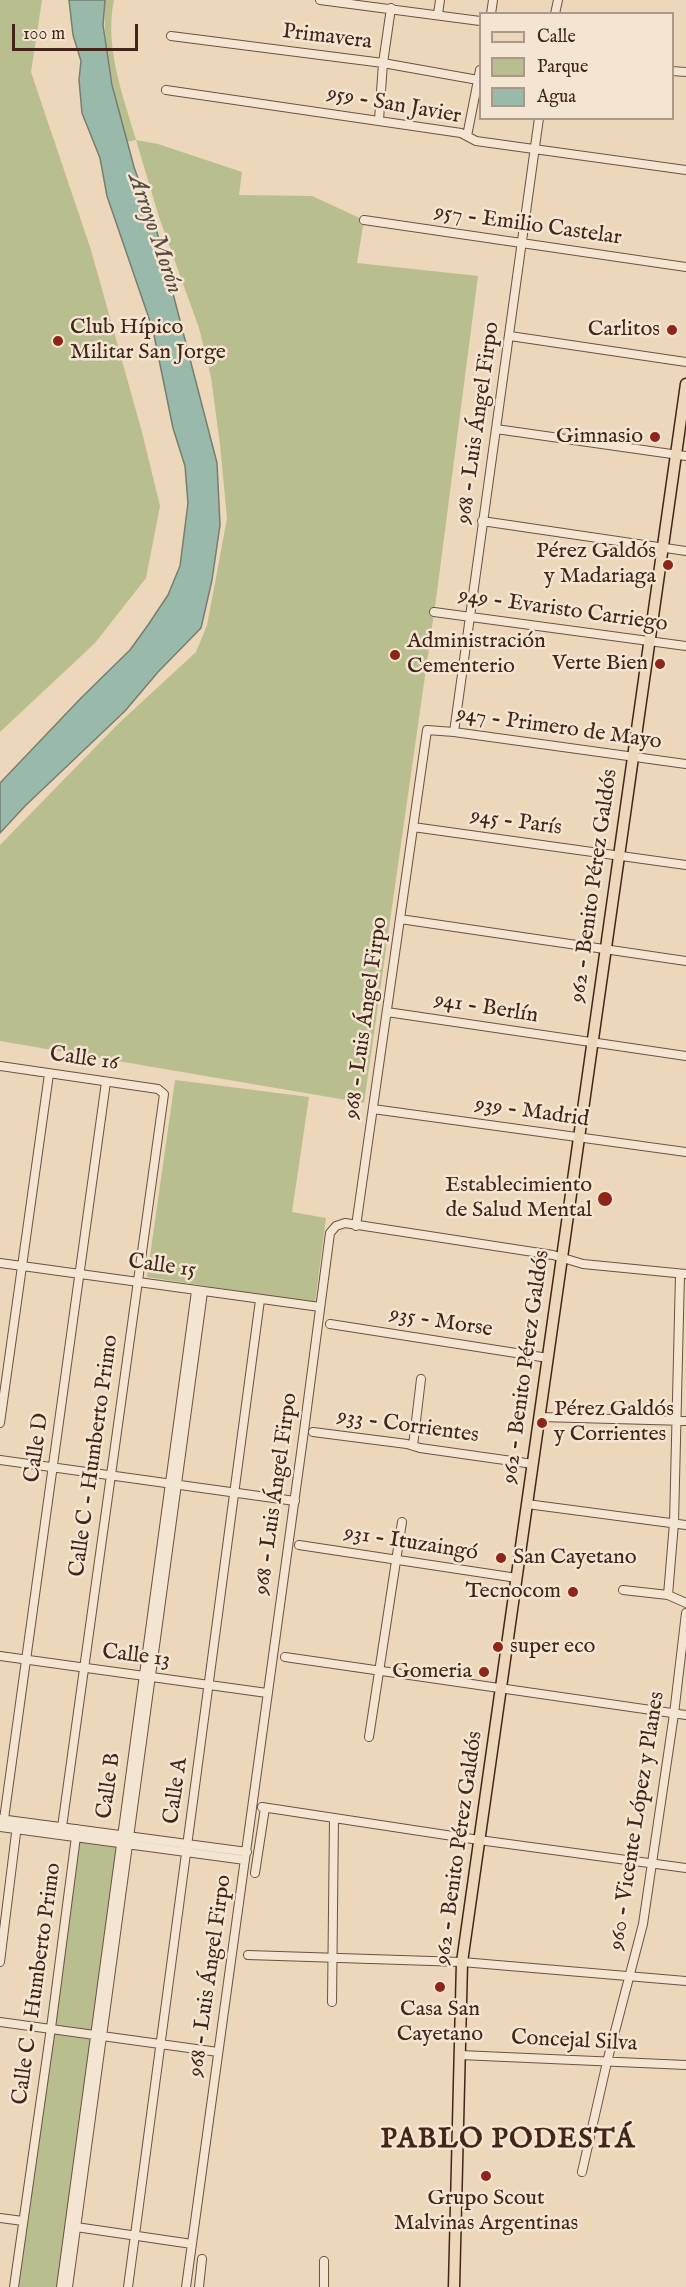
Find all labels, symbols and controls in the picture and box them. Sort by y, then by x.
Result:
scale bar [15,12,141,50]
legend [479,12,674,120]
street label: Primavera [281,19,373,57]
text: 100 m [23,23,65,46]
text: Calle [537,26,576,49]
text: Parque [537,56,588,79]
street label: 959 - San Javier [325,81,463,131]
text: Agua [537,86,576,109]
water label: Arroyo Morón [120,170,188,298]
street label: 957 - Emilio Castelar [433,200,623,252]
place label: Club Hípico Militar San Jorge [70,315,226,366]
place label: Carlitos [588,317,660,343]
street label: 968 - Luis Ángel Firpo [452,320,506,526]
marker: Carlitos [665,323,679,337]
marker: Club Hípico Militar San Jorge [51,334,65,348]
place label: Gimnasio [556,424,643,450]
marker: Gimnasio [648,430,662,444]
place label: Pérez Galdós y Madariaga [536,539,656,590]
marker: Pérez Galdós y Madariaga [661,558,675,572]
street label: 949 - Evaristo Carriego [457,583,669,639]
place label: Administración Cementerio [407,629,546,680]
marker: Administración Cementerio [388,648,402,662]
place label: Verte Bien [552,651,648,677]
marker: Verte Bien [653,657,667,671]
street label: 947 - Primero de Mayo [455,702,663,756]
street label: 962 - Benito Pérez Galdós [566,768,624,1004]
street label: 945 - París [469,804,563,842]
street label: 968 - Luis Ángel Firpo [340,915,394,1121]
street label: 941 - Berlín [432,988,540,1030]
street label: Calle 16 [48,1042,120,1078]
street label: 939 - Madrid [473,1092,591,1134]
place label: Establecimiento de Salud Mental [445,1173,592,1224]
marker: Establecimiento de Salud Mental [596,1190,614,1208]
street label: Calle 15 [126,1249,198,1285]
street label: 962 - Benito Pérez Galdós [498,1249,556,1485]
street label: 935 - Morse [388,1302,494,1344]
street label: Calle C - Humberto Primo [65,1333,125,1579]
street label: 968 - Luis Ángel Firpo [250,1391,304,1597]
place label: Pérez Galdós y Corrientes [554,1397,674,1448]
street label: 933 - Corrientes [336,1404,480,1450]
street label: Calle D [20,1412,56,1484]
marker: Pérez Galdós y Corrientes [535,1416,549,1430]
street label: 931 - Ituzaingó [342,1520,480,1568]
place label: San Cayetano [513,1545,637,1571]
marker: San Cayetano [494,1551,508,1565]
place label: Tecnocom [465,1579,561,1605]
marker: Tecnocom [566,1585,580,1599]
place label: super eco [510,1634,595,1660]
street label: Calle 13 [100,1640,172,1674]
marker: super eco [491,1640,505,1654]
place label: Gomeria [392,1659,472,1685]
marker: Gomeria [477,1665,491,1679]
street label: 960 - Vicente López y Planes [605,1690,671,1952]
street label: 962 - Benito Pérez Galdós [431,1730,489,1966]
street label: Calle B [92,1751,128,1821]
street label: Calle A [159,1756,195,1826]
street label: Calle C - Humberto Primo [8,1861,68,2107]
street label: 968 - Luis Ángel Firpo [184,1873,238,2079]
marker: Casa San Cayetano [433,1980,447,1994]
place label: Casa San Cayetano [397,1997,483,2048]
street label: Concejal Silva [510,2026,638,2058]
district label: PABLO PODESTÁ [380,2124,636,2158]
marker: Grupo Scout Malvinas Argentinas [479,2169,493,2183]
place label: Grupo Scout Malvinas Argentinas [394,2186,578,2238]

